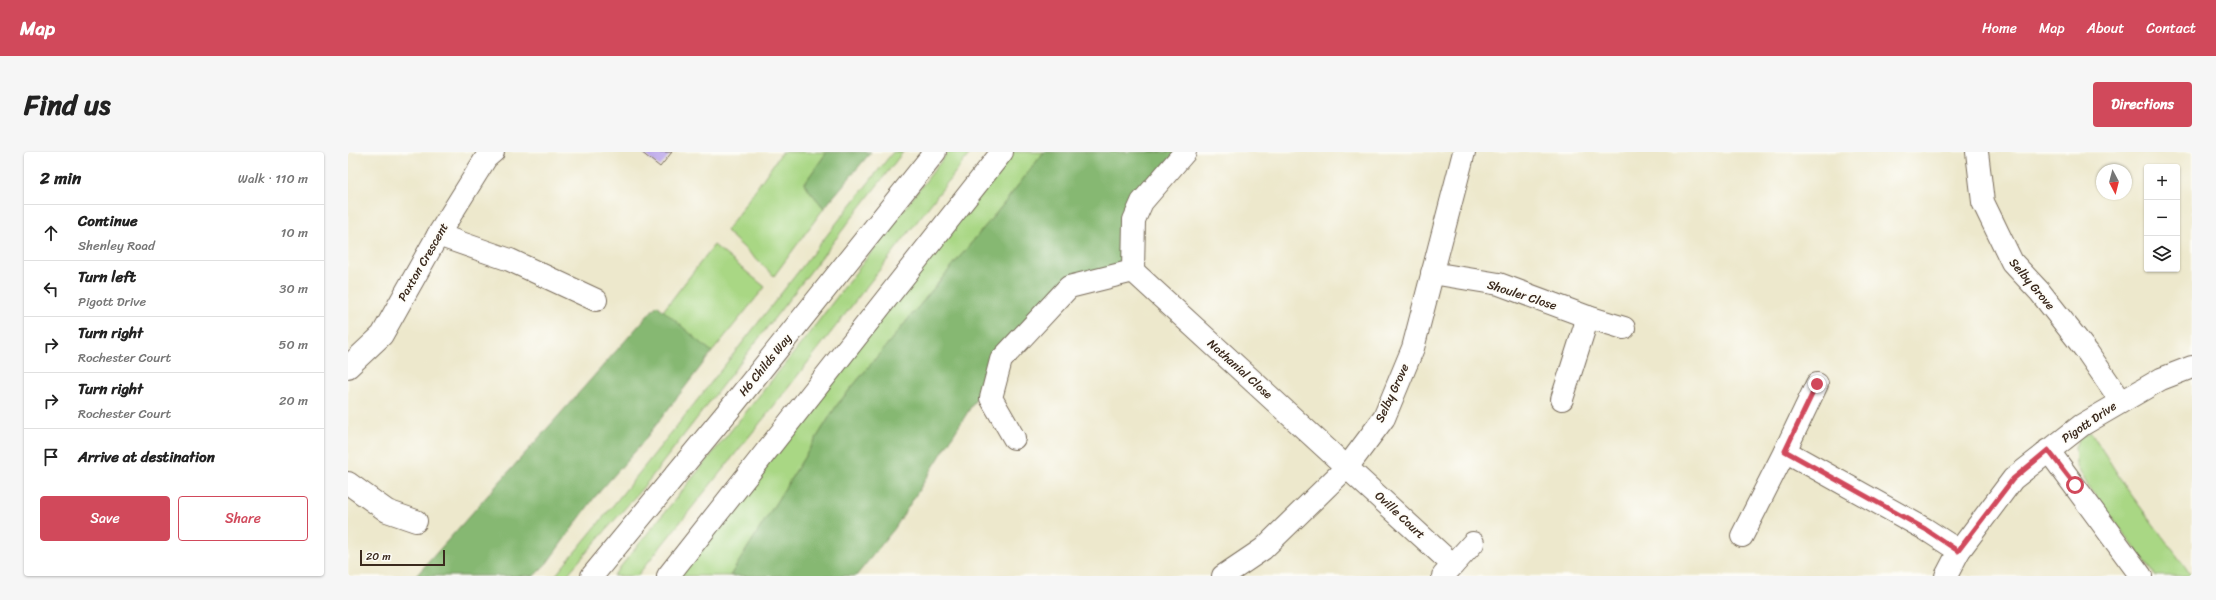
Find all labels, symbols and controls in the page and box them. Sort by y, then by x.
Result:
text: Map [20,12,55,45]
text: Home [1982,16,2017,41]
text: Map [2039,16,2065,41]
text: About [2087,16,2124,41]
text: Contact [2146,16,2196,41]
text: Find us [24,80,111,129]
button: Directions [2093,82,2192,127]
text: 2 min [40,163,81,193]
north arrow [2096,164,2132,200]
map controls [2144,164,2180,272]
button: + [2144,164,2180,200]
text: Walk · 110 m [238,167,308,190]
button: − [2144,200,2180,236]
text: Continue [78,208,138,234]
street label: Paxton Crescent [391,218,455,306]
text: 10 m [281,221,308,244]
icon: ahead [40,222,62,244]
text: Shenley Road [78,234,155,257]
button: layers [2144,236,2180,272]
street label: Selby Grove [2003,253,2061,315]
text: Turn left [78,264,136,290]
street label: Shouler Close [1484,273,1560,317]
text: 30 m [279,277,308,300]
icon: left [40,278,62,300]
text: Pigott Drive [78,290,146,313]
text: Turn right [78,320,143,346]
street label: H6 Childs Way [733,328,798,401]
text: 50 m [278,333,308,356]
street label: Nathanial Close [1202,333,1278,405]
icon: right [40,334,62,356]
text: Rochester Court [78,346,171,369]
street label: Selby Grove [1369,360,1415,426]
route end [1808,375,1826,393]
text: Turn right [78,376,143,402]
text: 20 m [279,389,308,412]
icon: right [40,390,62,412]
street label: Pigott Drive [2057,395,2121,449]
text: Rochester Court [78,402,171,425]
text: Arrive at destination [78,444,215,470]
icon: arrive [40,446,62,468]
route start [2066,476,2084,494]
street label: Oville Court [1370,486,1430,544]
button: Save [40,496,170,541]
button: Share [178,496,308,541]
text: 20 m [366,547,391,566]
scale bar [360,548,445,567]

